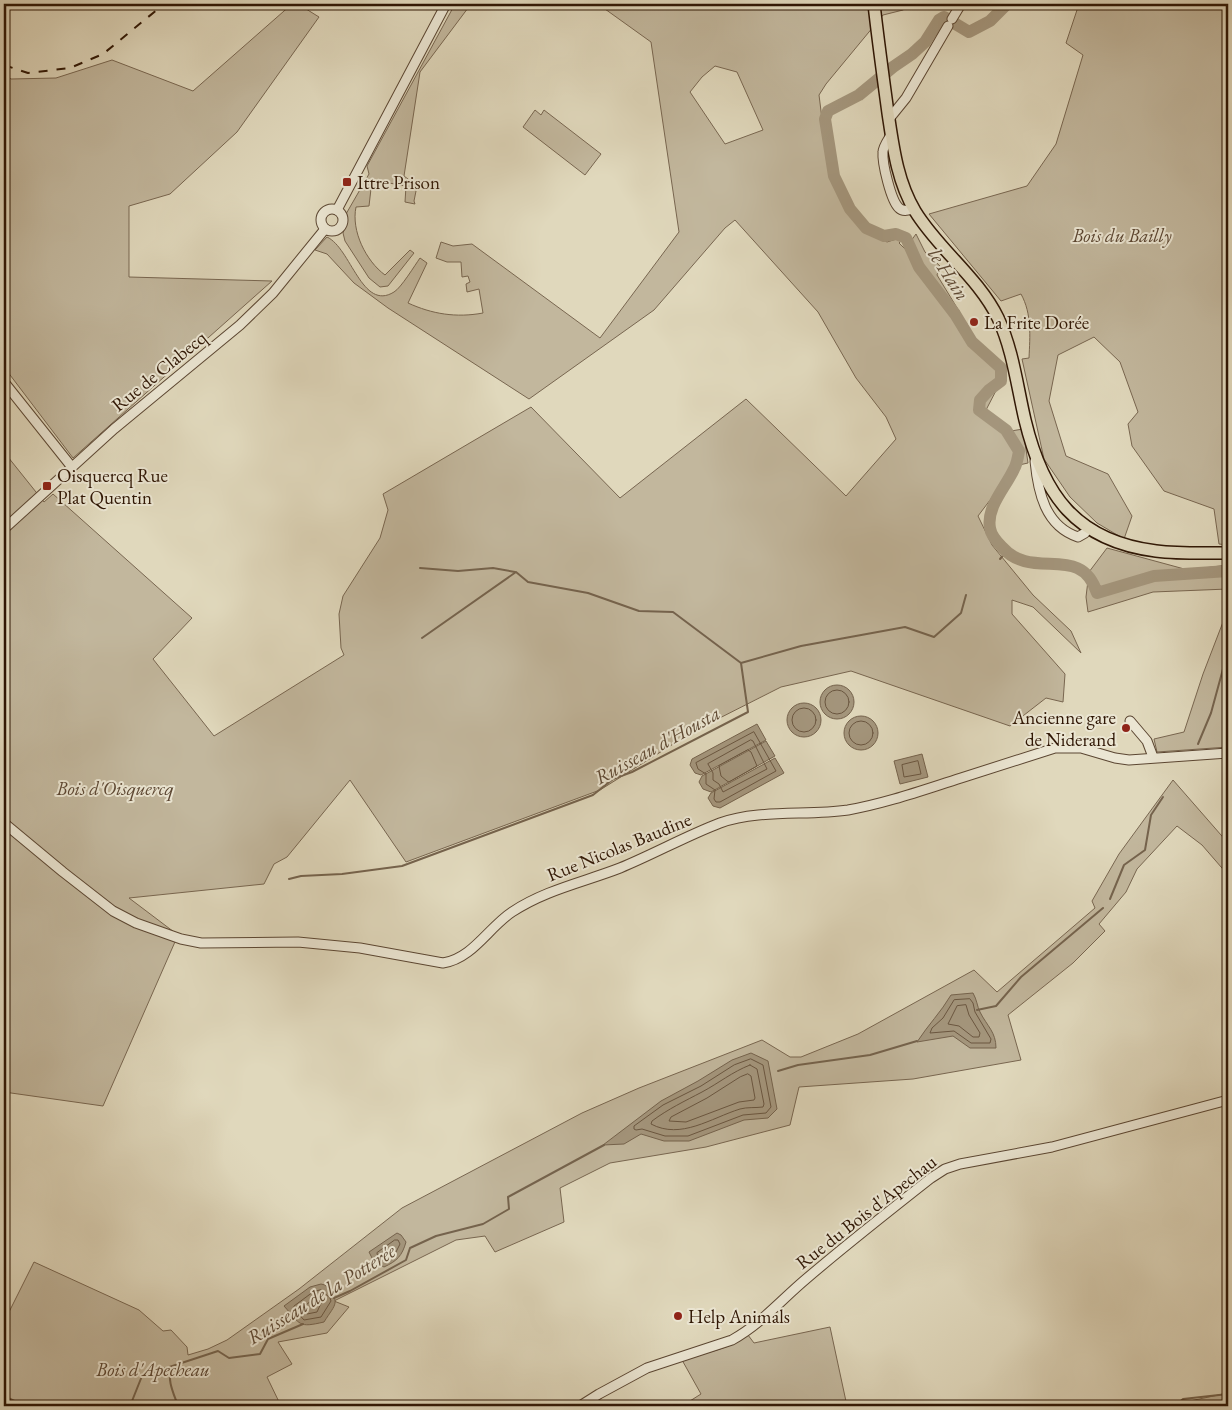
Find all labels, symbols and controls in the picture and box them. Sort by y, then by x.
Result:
place label: Ittre Prison [357,170,440,195]
marker: Ittre Prison [341,176,353,188]
park label: Bois du Bailly [1071,223,1172,248]
water label: le Hain [923,243,975,305]
place label: La Frite Dorée [984,310,1089,335]
marker: La Frite Dorée [968,316,980,328]
street label: Rue de Clabecq [106,325,212,417]
place label: Oisquercq Rue Plat Quentin [57,463,168,510]
marker: Oisquercq Rue Plat Quentin [41,480,53,492]
water label: Ruisseau d'Housta [590,700,724,790]
place label: Ancienne gare de Niderand [1011,705,1116,752]
marker: Ancienne gare de Niderand [1120,722,1132,734]
park label: Bois d'Oisquercq [56,776,173,802]
street label: Rue Nicolas Baudine [543,807,695,887]
street label: Rue du Bois d'Apechau [790,1149,942,1275]
water label: Ruisseau de la Potterée [242,1238,400,1350]
place label: Help Animals [688,1304,790,1329]
marker: Help Animals [672,1310,684,1322]
park label: Bois d'Apecheau [95,1357,210,1382]

